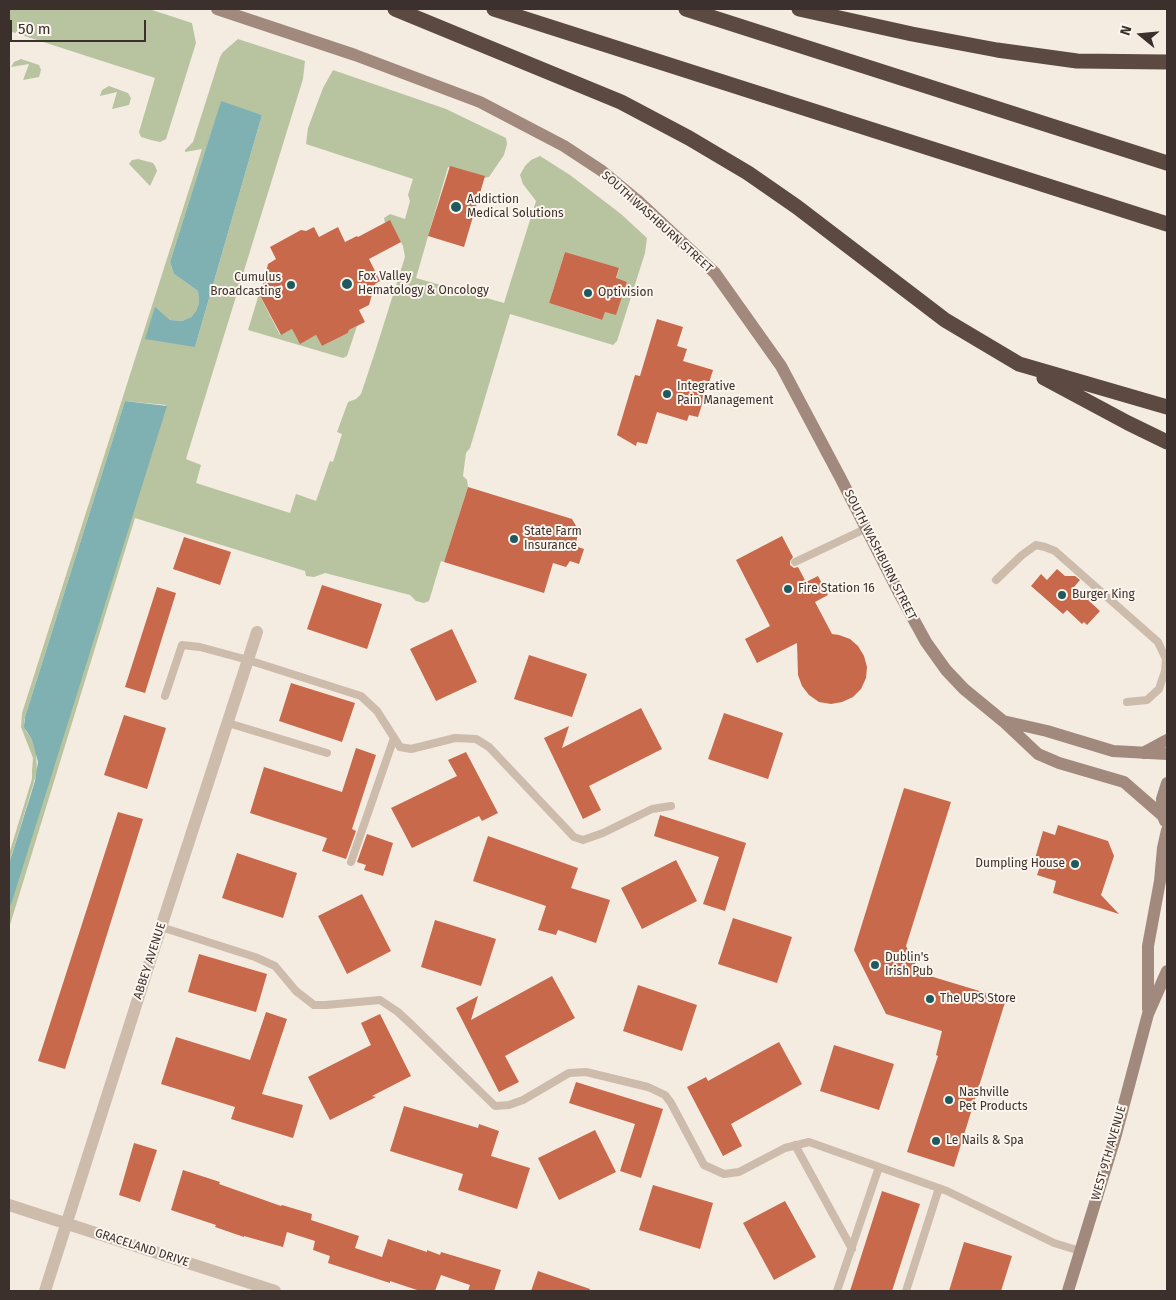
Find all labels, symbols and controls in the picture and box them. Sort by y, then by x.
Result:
scale bar [12,10,149,42]
north arrow [1116,10,1166,60]
text: 50 m [18,20,51,38]
text: N [1117,24,1136,37]
street label: SOUTH WASHBURN STREET [598,168,716,276]
place label: Addiction Medical Solutions [467,193,564,221]
marker: Addiction Medical Solutions [449,200,463,214]
place label: Fox Valley Hematology & Oncology [358,270,489,298]
place label: Cumulus Broadcasting [210,271,281,299]
marker: Fox Valley Hematology & Oncology [340,277,354,291]
marker: Cumulus Broadcasting [285,279,297,291]
place label: Optivision [598,286,653,300]
marker: Optivision [582,287,594,299]
place label: Integrative Pain Management [677,380,774,408]
marker: Integrative Pain Management [661,388,673,400]
street label: SOUTH WASHBURN STREET [841,487,919,623]
place label: State Farm Insurance [524,525,582,553]
marker: State Farm Insurance [508,533,520,545]
place label: Fire Station 16 [798,582,875,596]
marker: Fire Station 16 [782,583,794,595]
place label: Burger King [1072,588,1135,602]
marker: Burger King [1056,589,1068,601]
place label: Dumpling House [975,857,1065,871]
marker: Dumpling House [1069,858,1081,870]
street label: ABBEY AVENUE [131,921,169,1001]
place label: Dublin's Irish Pub [885,951,933,979]
marker: Dublin's Irish Pub [869,959,881,971]
place label: The UPS Store [940,992,1016,1006]
marker: The UPS Store [924,993,936,1005]
place label: Nashville Pet Products [959,1086,1028,1114]
marker: Nashville Pet Products [943,1094,955,1106]
street label: WEST 9TH AVENUE [1089,1104,1129,1202]
place label: Le Nails & Spa [946,1134,1024,1148]
marker: Le Nails & Spa [930,1135,942,1147]
street label: GRACELAND DRIVE [93,1226,191,1270]

